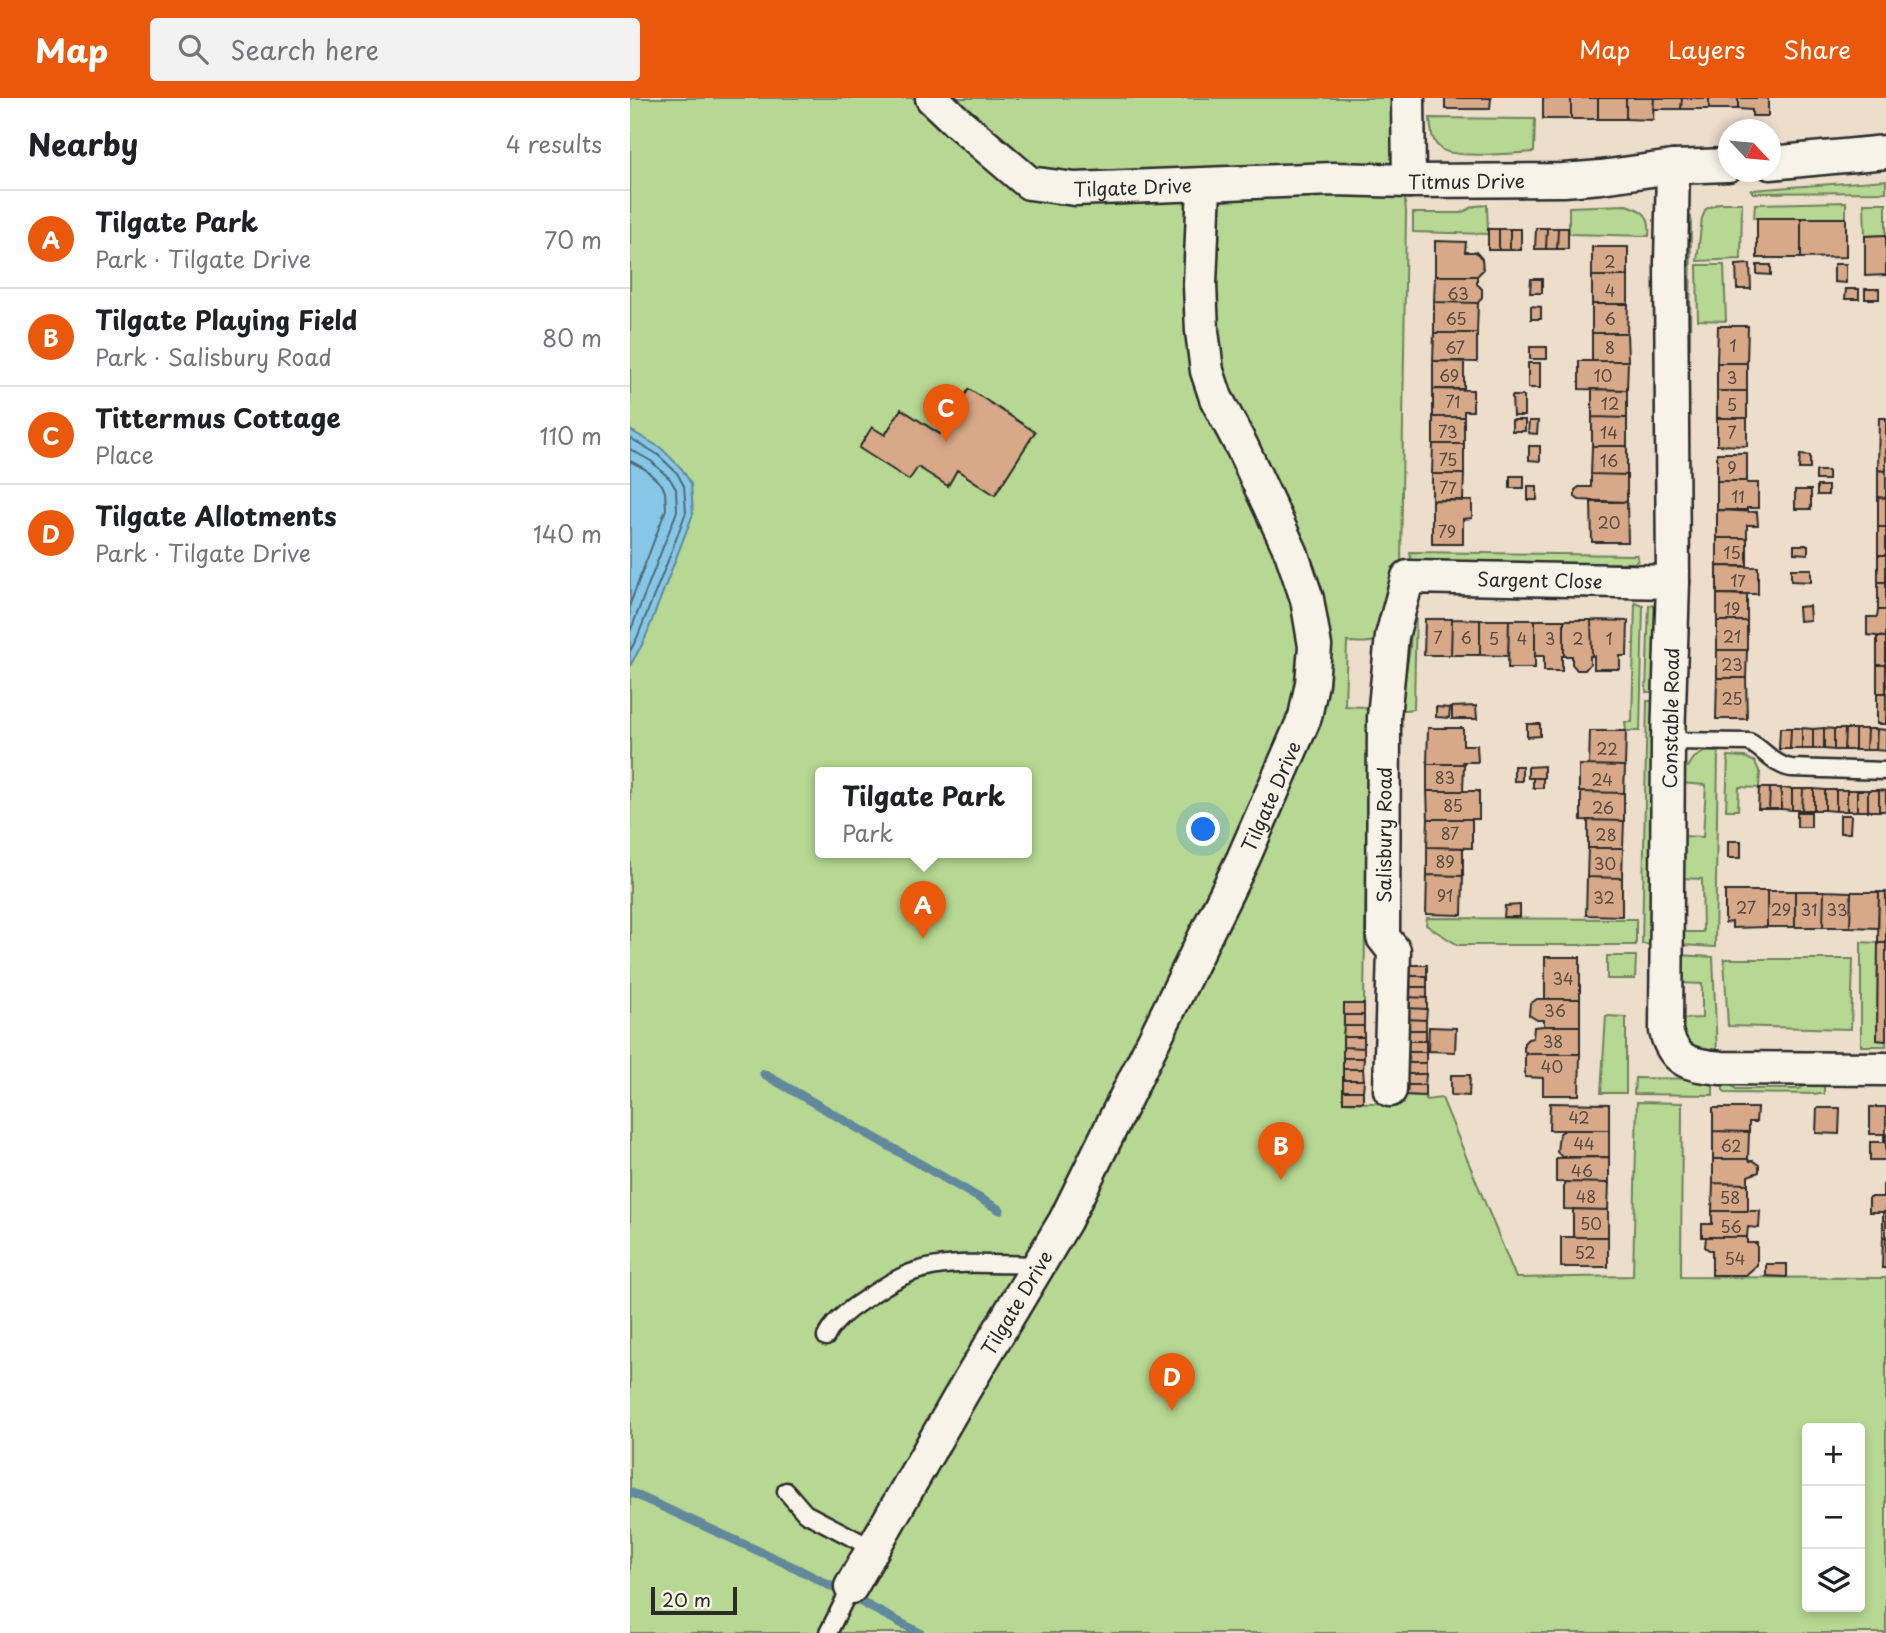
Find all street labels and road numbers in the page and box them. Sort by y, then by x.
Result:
street label: Titmus Drive [1408,166,1525,195]
street label: Tilgate Drive [1073,171,1192,203]
street label: Sargent Close [1477,564,1602,595]
street label: Constable Road [1655,647,1685,789]
street label: Tilgate Drive [1234,736,1307,856]
street label: Salisbury Road [1369,767,1398,903]
street label: Tilgate Drive [974,1244,1059,1361]

